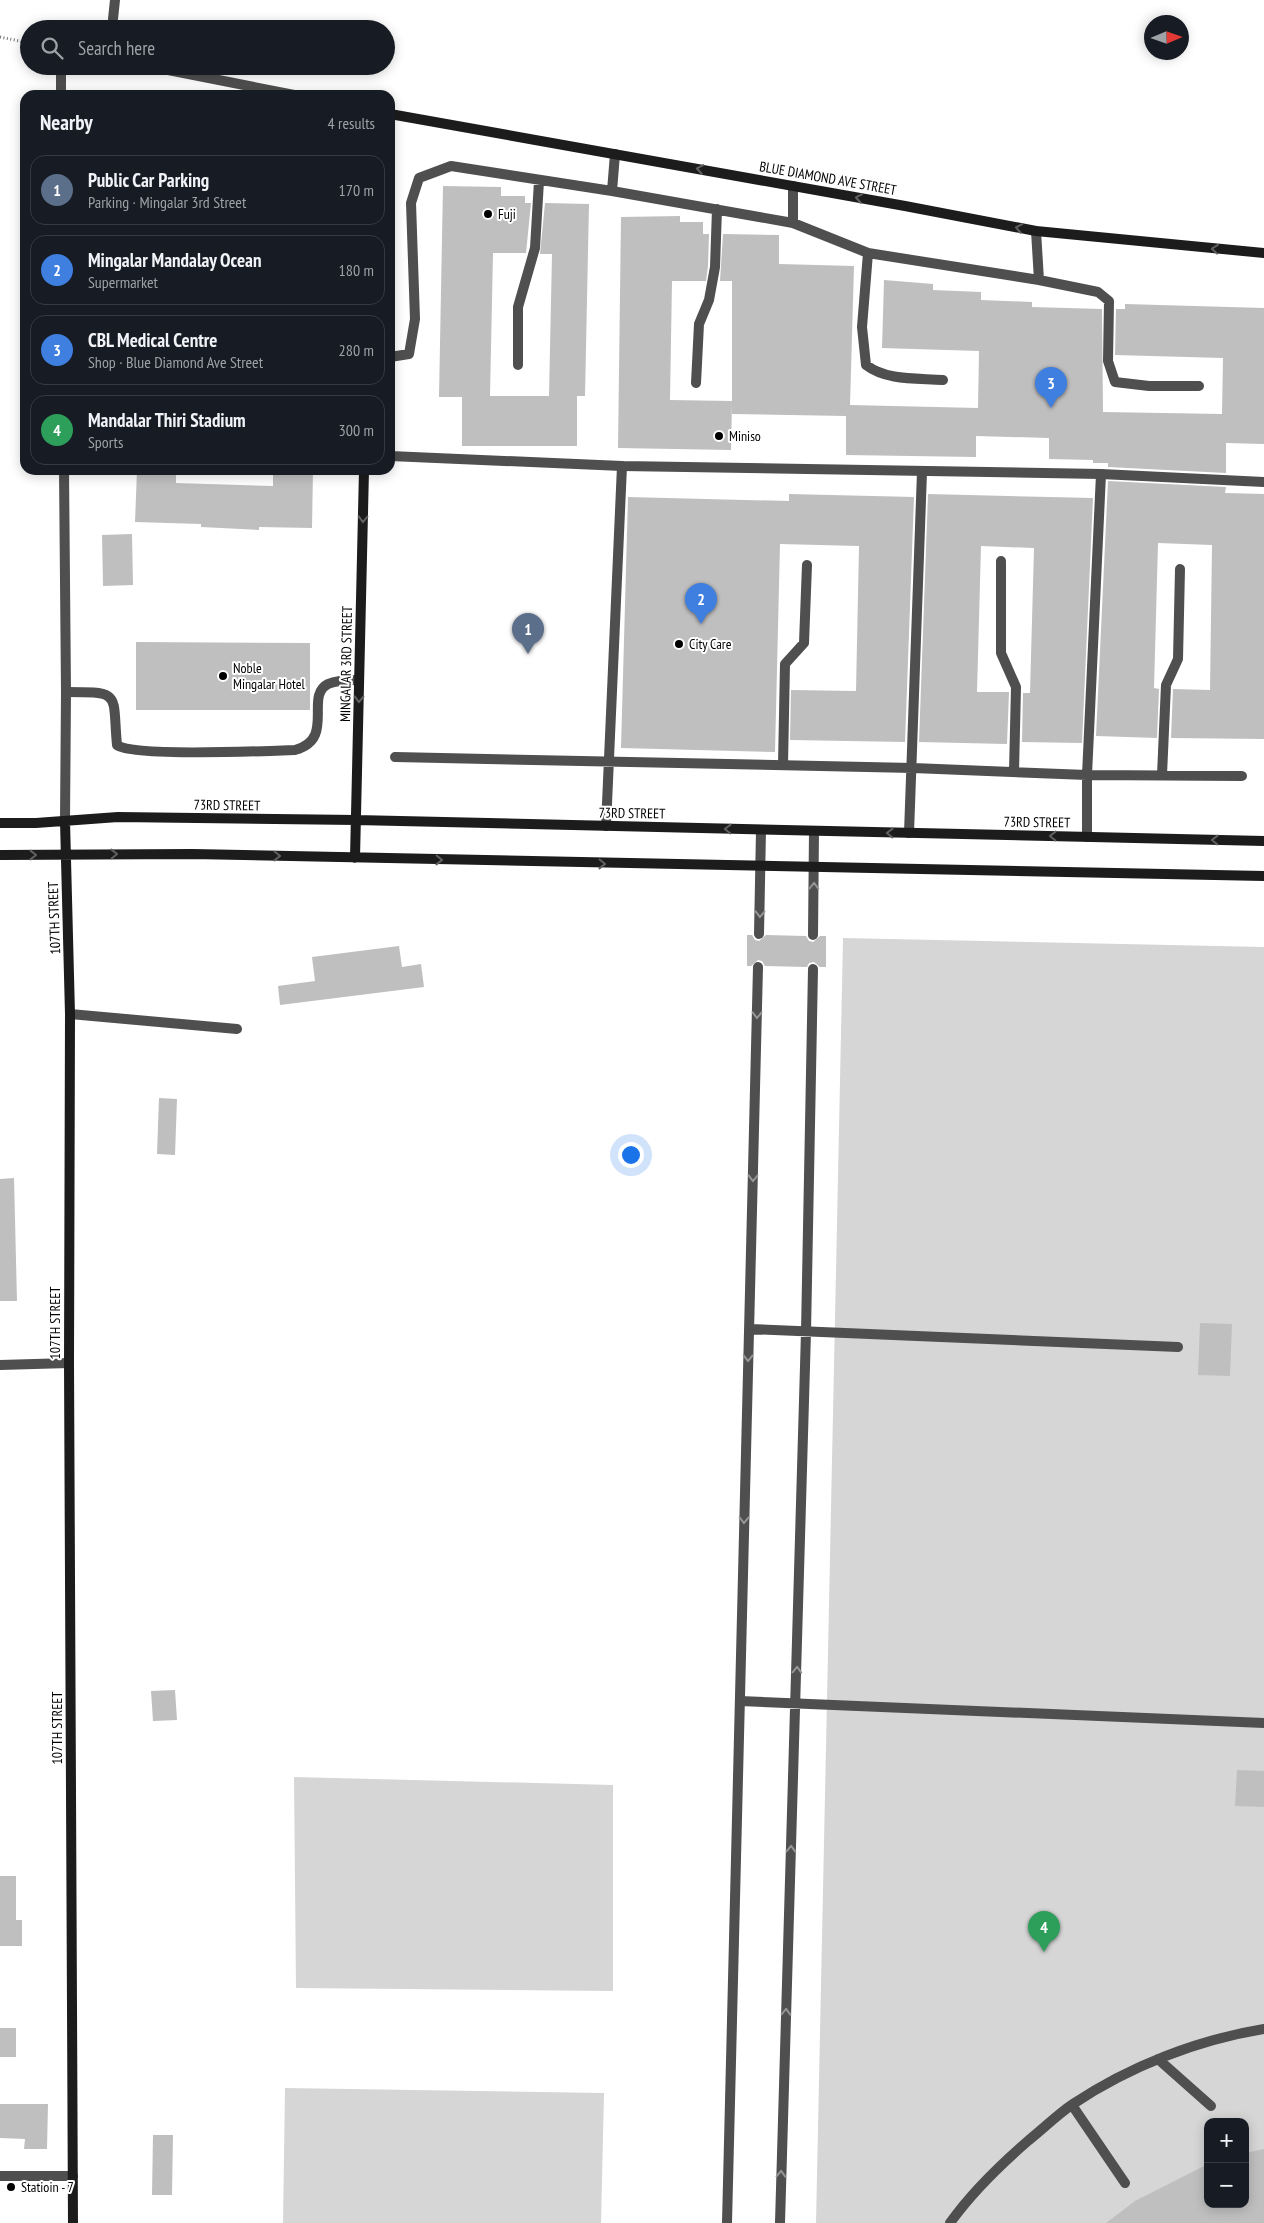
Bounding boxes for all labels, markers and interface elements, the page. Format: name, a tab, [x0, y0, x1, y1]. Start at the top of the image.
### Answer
north arrow	[1144, 15, 1189, 60]
search box	[20, 20, 395, 75]
icon: search	[38, 34, 66, 62]
text: Search here	[78, 36, 155, 60]
text: Nearby	[40, 109, 93, 136]
text: 4 results	[328, 113, 375, 133]
street label: BLUE DIAMOND AVE STREET	[758, 157, 899, 199]
one-way arrow	[695, 165, 704, 175]
text: Public Car Parking	[88, 168, 209, 192]
text: 1	[53, 180, 61, 200]
text: 170 m	[339, 180, 374, 200]
text: Parking · Mingalar 3rd Street	[88, 192, 246, 212]
one-way arrow	[855, 193, 864, 203]
place label: Fuji	[498, 205, 516, 223]
marker: Fuji	[482, 208, 494, 220]
one-way arrow	[1015, 223, 1024, 234]
one-way arrow	[1211, 243, 1219, 254]
text: Mingalar Mandalay Ocean	[88, 248, 262, 272]
text: 2	[53, 260, 61, 280]
text: 180 m	[339, 260, 374, 280]
text: Supermarket	[88, 272, 158, 292]
text: CBL Medical Centre	[88, 328, 217, 352]
text: 3	[53, 340, 61, 360]
text: 280 m	[339, 340, 374, 360]
text: Shop · Blue Diamond Ave Street	[88, 352, 263, 372]
pin: 3	[1035, 367, 1067, 408]
text: Mandalar Thiri Stadium	[88, 408, 246, 432]
text: 4	[53, 420, 61, 440]
text: 300 m	[339, 420, 374, 440]
place label: Miniso	[729, 427, 761, 445]
marker: Miniso	[713, 430, 725, 442]
text: Sports	[88, 432, 123, 452]
one-way arrow	[357, 515, 368, 523]
pin: 2	[685, 583, 717, 624]
street label: MINGALAR 3RD STREET	[336, 605, 356, 722]
pin: 1	[512, 613, 544, 654]
place label: City Care	[689, 635, 732, 653]
marker: City Care	[673, 638, 685, 650]
place label: Noble Mingalar Hotel	[233, 659, 305, 693]
marker: Noble Mingalar Hotel	[217, 670, 229, 682]
one-way arrow	[353, 695, 364, 703]
street label: 73RD STREET	[193, 795, 261, 815]
street label: 73RD STREET	[598, 803, 666, 823]
street label: 73RD STREET	[1003, 812, 1071, 832]
one-way arrow	[724, 824, 732, 834]
one-way arrow	[886, 827, 894, 838]
one-way arrow	[1049, 831, 1056, 841]
one-way arrow	[1211, 835, 1219, 845]
one-way arrow	[111, 849, 119, 859]
one-way arrow	[30, 850, 37, 860]
one-way arrow	[274, 851, 281, 861]
one-way arrow	[436, 855, 444, 865]
one-way arrow	[598, 858, 606, 869]
street label: 107TH STREET	[44, 881, 64, 955]
one-way arrow	[809, 882, 819, 890]
one-way arrow	[754, 910, 765, 918]
one-way arrow	[752, 1012, 762, 1020]
your location	[618, 1142, 644, 1168]
one-way arrow	[748, 1174, 758, 1182]
street label: 107TH STREET	[46, 1286, 64, 1359]
one-way arrow	[743, 1354, 753, 1362]
one-way arrow	[739, 1516, 750, 1524]
one-way arrow	[791, 1665, 802, 1673]
street label: 107TH STREET	[48, 1691, 66, 1764]
one-way arrow	[786, 1845, 796, 1853]
pin: 4	[1028, 1911, 1060, 1952]
one-way arrow	[781, 2008, 791, 2016]
map controls	[1204, 2118, 1249, 2208]
button: +	[1204, 2118, 1249, 2163]
button: −	[1204, 2163, 1249, 2208]
one-way arrow	[776, 2170, 786, 2178]
place label: Statioin - 7	[21, 2178, 74, 2196]
marker: Statioin - 7	[5, 2181, 17, 2193]

